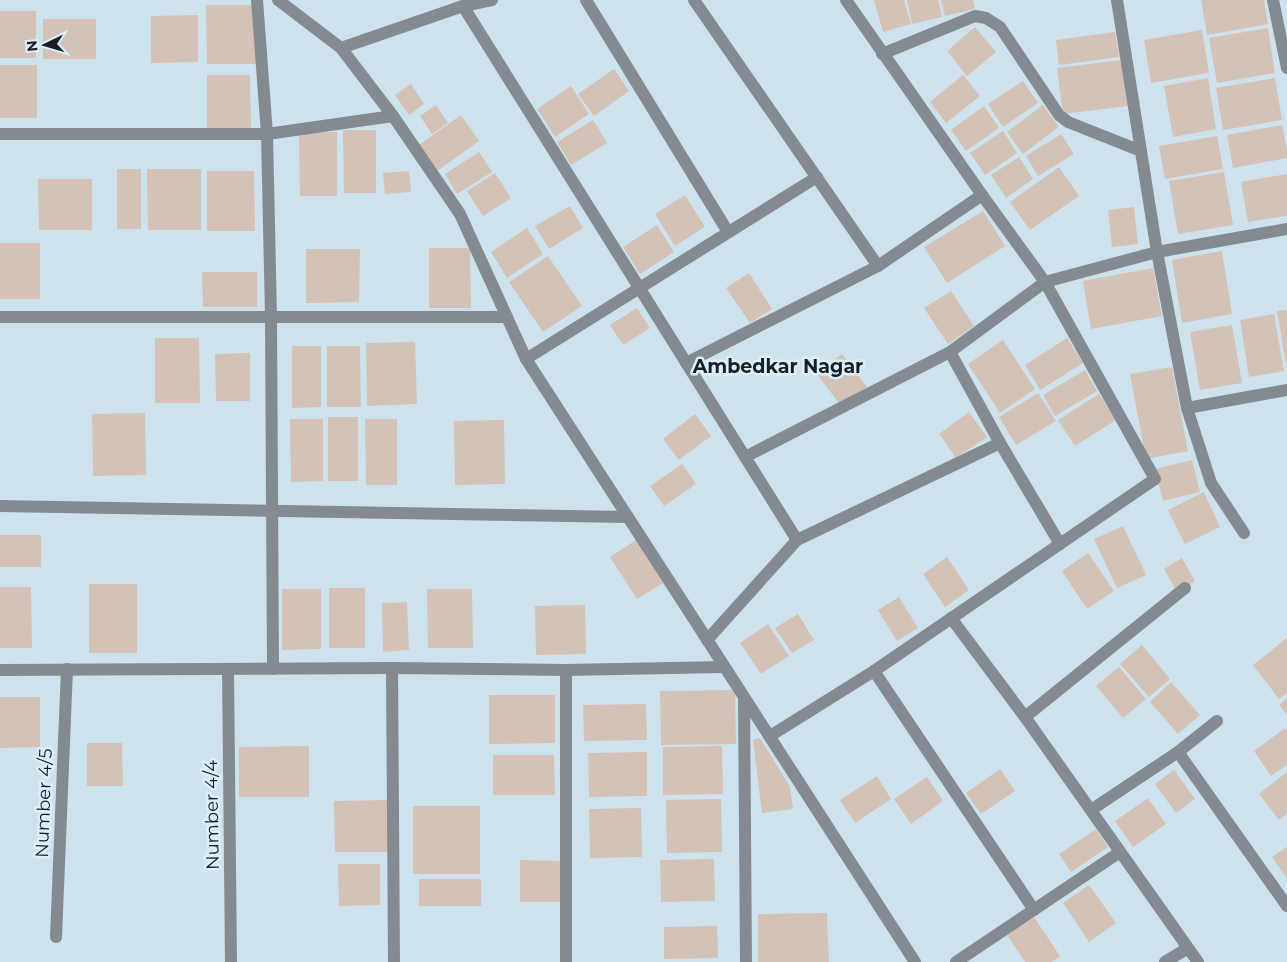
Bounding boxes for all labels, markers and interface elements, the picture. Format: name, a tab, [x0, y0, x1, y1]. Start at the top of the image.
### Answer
north arrow	[20, 20, 70, 70]
text: N	[23, 40, 42, 53]
district label: Ambedkar Nagar	[692, 355, 863, 378]
street label: Number 4/5	[31, 748, 57, 858]
street label: Number 4/4	[200, 760, 224, 870]

